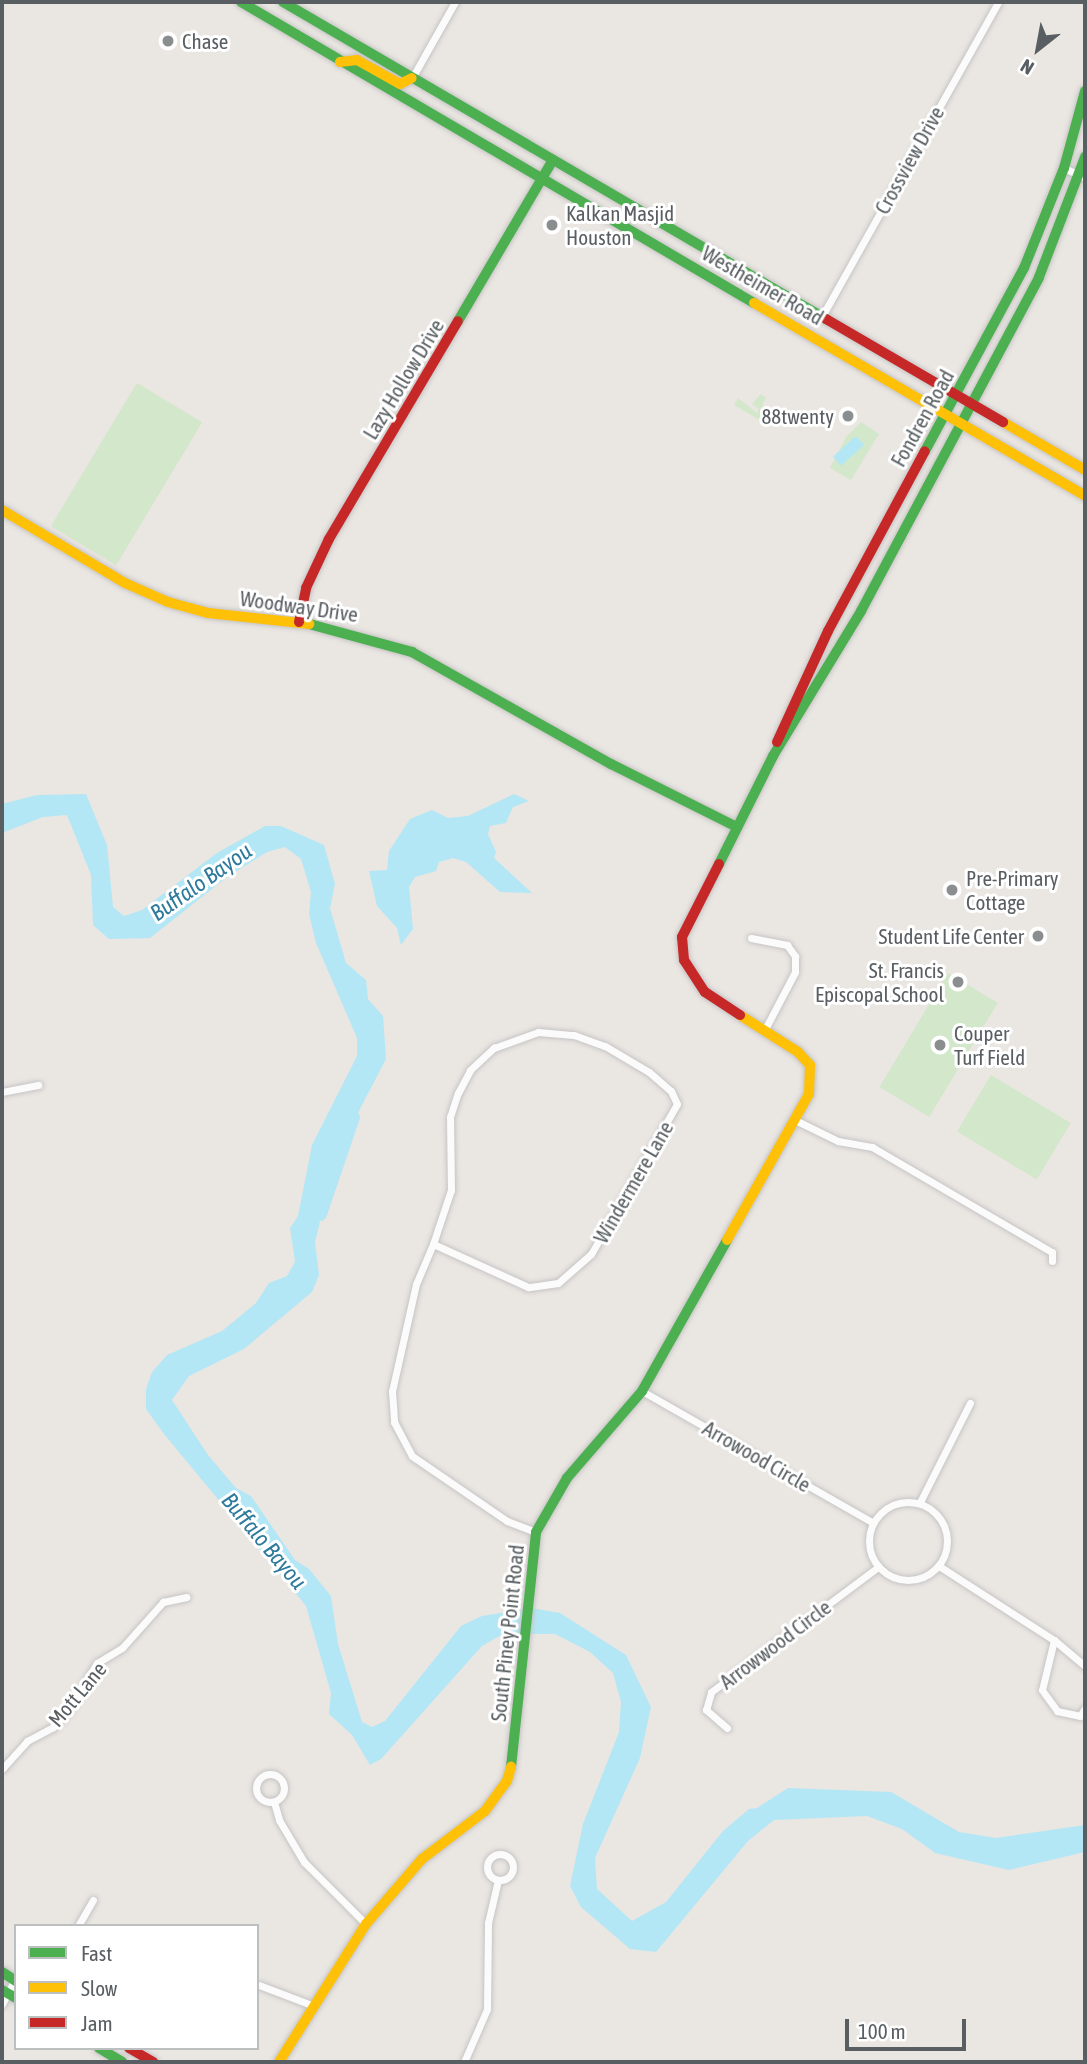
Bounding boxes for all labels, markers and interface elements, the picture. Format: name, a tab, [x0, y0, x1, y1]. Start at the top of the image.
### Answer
north arrow	[1003, 14, 1073, 84]
place label: Chase	[182, 28, 228, 54]
marker: Chase	[160, 33, 176, 49]
text: N	[1017, 55, 1038, 79]
street label: Crossview Drive	[869, 102, 949, 218]
place label: Kalkan Masjid Houston	[566, 200, 674, 250]
marker: Kalkan Masjid Houston	[544, 217, 560, 233]
street label: Westheimer Road	[698, 240, 828, 330]
street label: Lazy Hollow Drive	[357, 314, 449, 444]
street label: Fondren Road	[885, 365, 959, 471]
place label: 88twenty	[761, 403, 834, 429]
marker: 88twenty	[840, 408, 856, 424]
street label: Woodway Drive	[238, 585, 360, 627]
water label: Buffalo Bayou	[145, 837, 257, 927]
place label: Pre-Primary Cottage	[966, 865, 1058, 915]
marker: Pre-Primary Cottage	[944, 882, 960, 898]
place label: Student Life Center	[878, 923, 1024, 949]
marker: Student Life Center	[1030, 928, 1046, 944]
place label: St. Francis Episcopal School	[815, 957, 944, 1007]
marker: St. Francis Episcopal School	[950, 974, 966, 990]
place label: Couper Turf Field	[954, 1020, 1025, 1070]
marker: Couper Turf Field	[932, 1037, 948, 1053]
street label: Windermere Lane	[588, 1116, 678, 1248]
street label: Arrowood Circle	[699, 1415, 815, 1497]
water label: Buffalo Bayou	[216, 1487, 312, 1595]
street label: South Piney Point Road	[485, 1543, 529, 1723]
street label: Arrowwood Circle	[714, 1594, 836, 1694]
street label: Mott Lane	[43, 1657, 111, 1731]
legend	[14, 1924, 259, 2050]
text: Fast	[81, 1941, 112, 1965]
text: Slow	[81, 1976, 117, 2000]
scale bar	[849, 2004, 970, 2048]
text: Jam	[81, 2011, 113, 2035]
text: 100 m	[858, 2019, 906, 2043]

